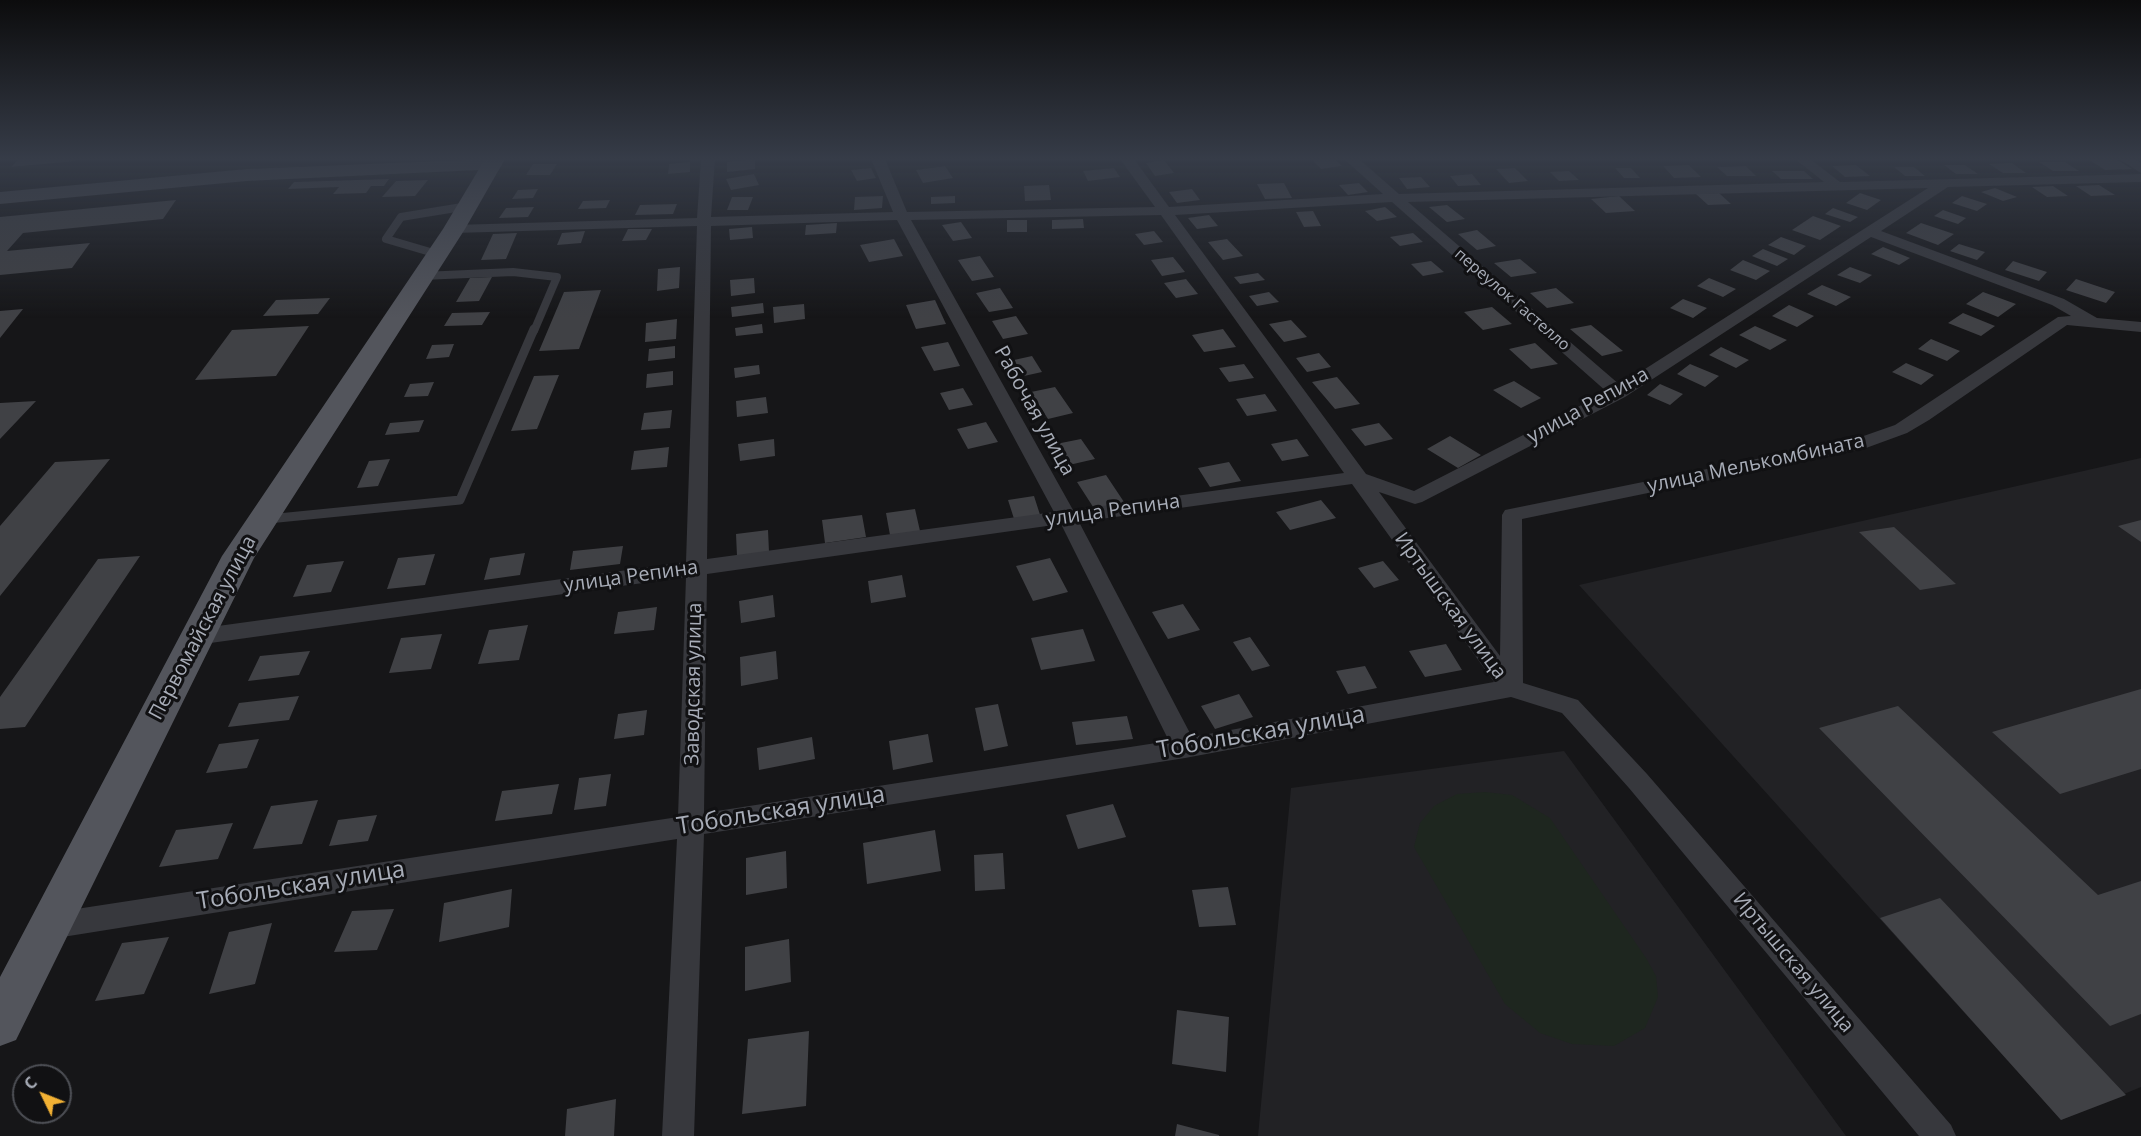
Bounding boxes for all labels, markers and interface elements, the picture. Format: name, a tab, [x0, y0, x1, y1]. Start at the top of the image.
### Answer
street label: переулок Гастелло	[1451, 245, 1573, 355]
street label: Рабочая улица	[989, 342, 1079, 480]
street label: улица Репина	[1523, 363, 1653, 449]
street label: улица Мелькомбината	[1645, 429, 1867, 499]
street label: улица Репина	[1044, 490, 1182, 532]
street label: Иртышская улица	[1389, 528, 1511, 684]
street label: Первомайская улица	[144, 532, 262, 724]
street label: улица Репина	[562, 556, 700, 598]
street label: Заводская улица	[681, 602, 707, 766]
street label: Тобольская улица	[1155, 701, 1367, 765]
street label: Тобольская улица	[675, 780, 887, 842]
street label: Тобольская улица	[195, 855, 407, 917]
street label: Иртышская улица	[1728, 888, 1858, 1038]
north arrow	[12, 1064, 72, 1124]
text: С	[19, 1072, 42, 1094]

